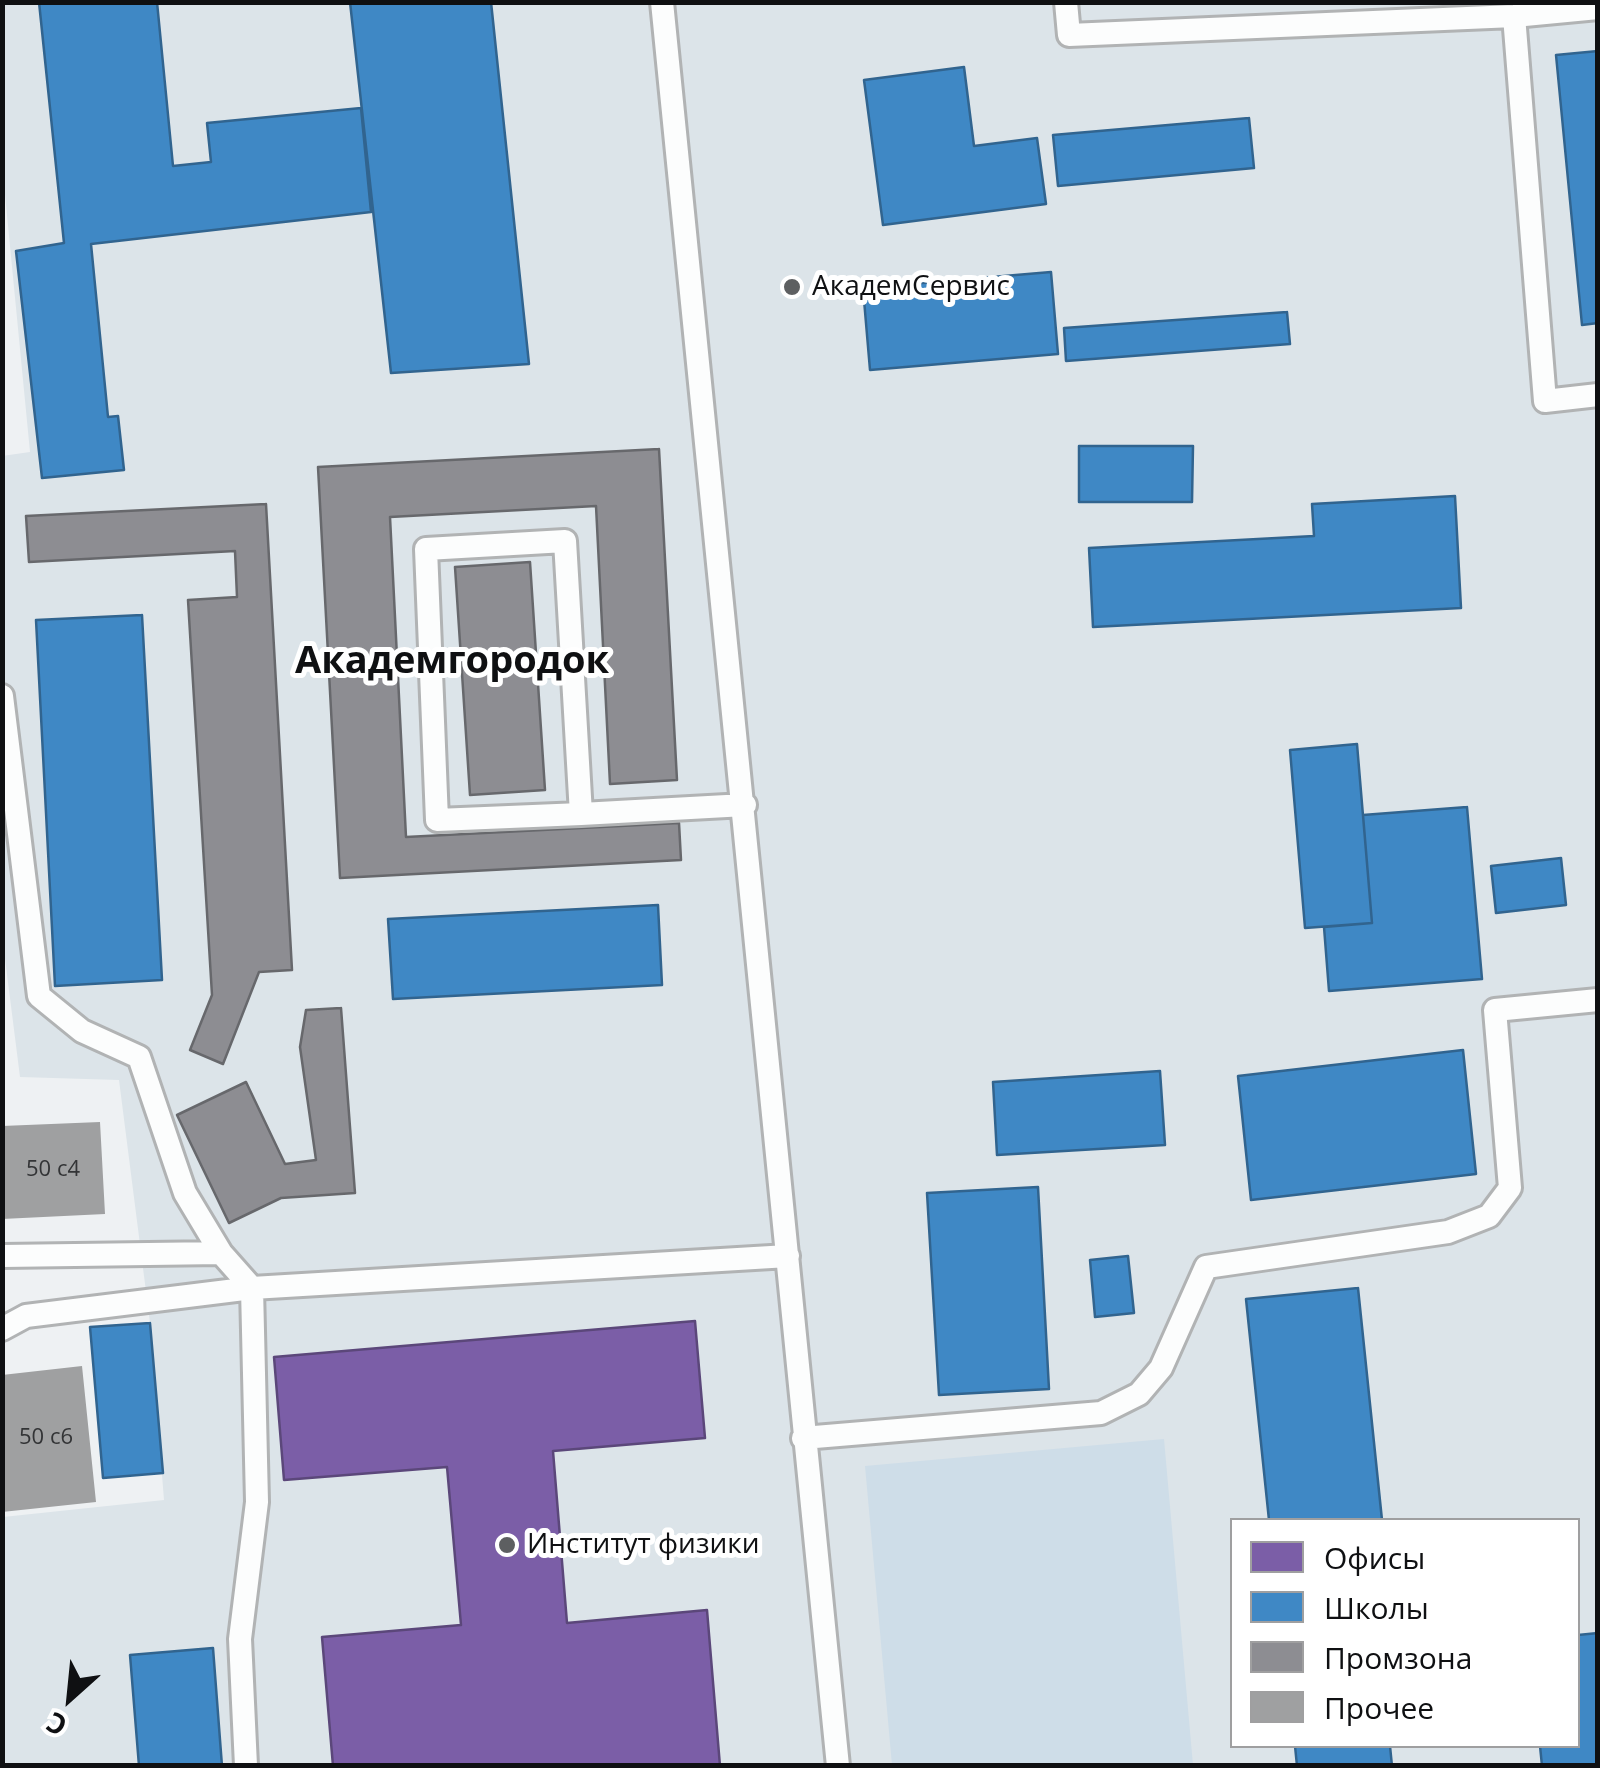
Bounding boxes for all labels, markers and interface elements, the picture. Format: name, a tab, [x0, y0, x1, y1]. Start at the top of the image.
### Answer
place label: АкадемСервис	[812, 270, 1010, 304]
marker: АкадемСервис	[781, 276, 803, 298]
district label: Академгородок	[295, 639, 609, 685]
house number: 50 с4	[26, 1157, 80, 1183]
house number: 50 с6	[19, 1425, 73, 1451]
legend	[1230, 1518, 1580, 1748]
place label: Институт физики	[527, 1528, 759, 1562]
marker: Институт физики	[496, 1534, 518, 1556]
text: Офисы	[1324, 1537, 1425, 1578]
text: Школы	[1324, 1587, 1429, 1628]
text: Промзона	[1324, 1637, 1472, 1678]
north arrow	[20, 1648, 120, 1748]
text: Прочее	[1324, 1687, 1434, 1728]
text: С	[40, 1704, 73, 1746]

